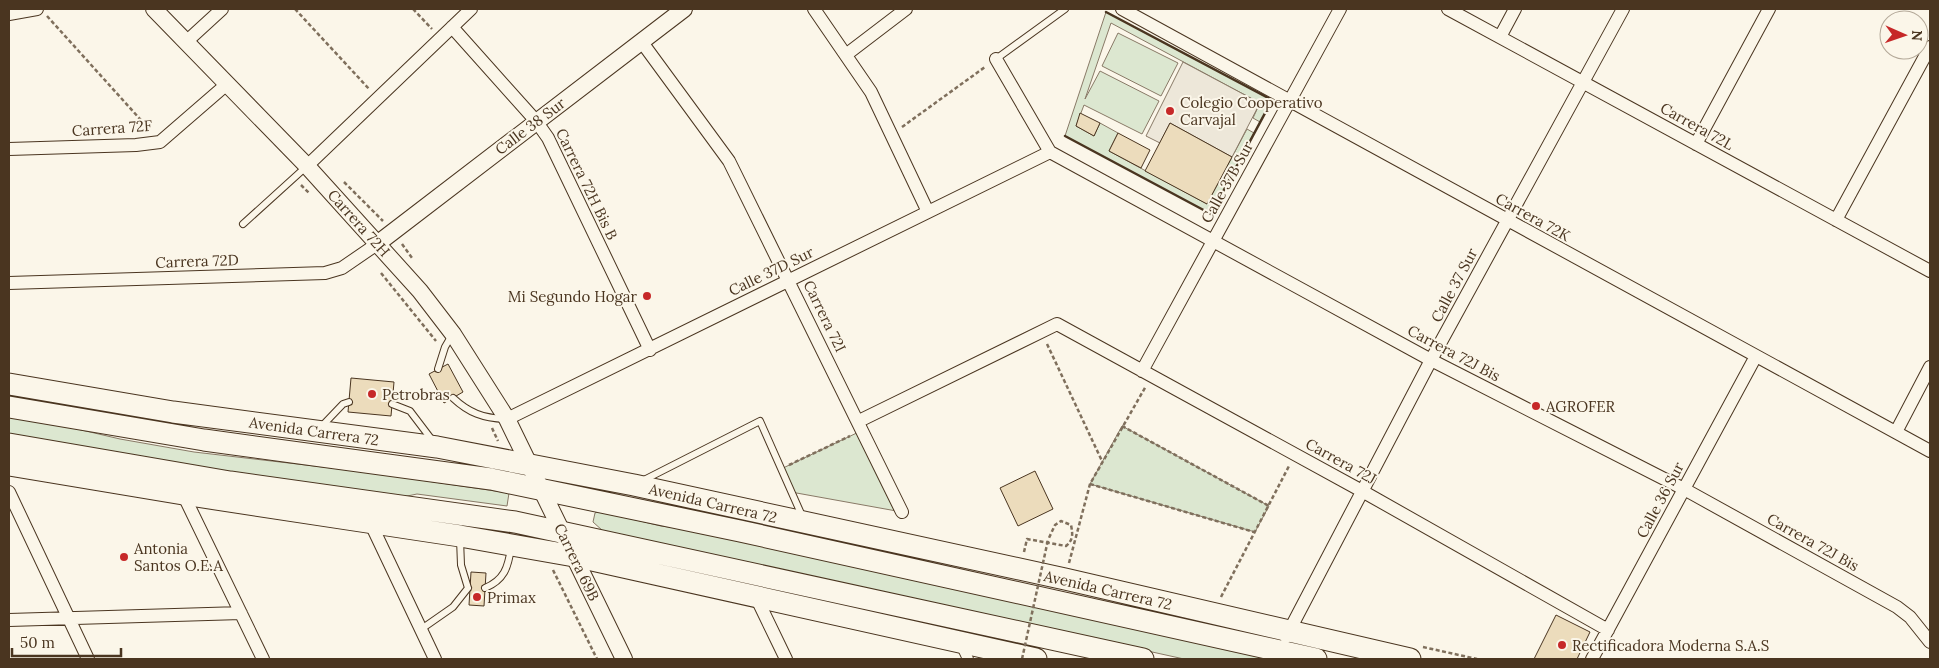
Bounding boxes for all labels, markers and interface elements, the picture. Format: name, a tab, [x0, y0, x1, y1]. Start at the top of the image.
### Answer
north arrow	[1879, 10, 1929, 60]
text: N	[1908, 30, 1926, 41]
street label: Calle 38 Sur	[491, 93, 569, 159]
place label: Colegio Cooperativo Carvajal	[1180, 93, 1323, 129]
street label: Carrera 72L	[1657, 98, 1737, 154]
marker: Colegio Cooperativo Carvajal	[1164, 105, 1176, 117]
street label: Carrera 72F	[71, 116, 153, 140]
street label: Carrera 72H Bis B	[552, 125, 622, 243]
street label: Calle 37B Sur	[1197, 137, 1257, 226]
street label: Carrera 72H	[324, 185, 394, 261]
street label: Carrera 72K	[1492, 189, 1574, 246]
street label: Calle 37D Sur	[725, 242, 817, 300]
street label: Calle 37 Sur	[1427, 244, 1482, 325]
street label: Carrera 72D	[155, 250, 239, 272]
street label: Carrera 72I	[800, 277, 850, 355]
place label: Mi Segundo Hogar	[508, 287, 637, 306]
marker: Mi Segundo Hogar	[641, 290, 653, 302]
street label: Carrera 72J Bis	[1404, 321, 1504, 385]
place label: Petrobras	[382, 385, 450, 404]
marker: Petrobras	[366, 388, 378, 400]
place label: AGROFER	[1545, 397, 1615, 416]
marker: AGROFER	[1530, 400, 1542, 412]
street label: Avenida Carrera 72	[247, 412, 380, 450]
street label: Carrera 72J	[1302, 434, 1380, 488]
street label: Calle 36 Sur	[1632, 458, 1688, 541]
street label: Avenida Carrera 72	[646, 479, 779, 527]
street label: Carrera 72J Bis	[1764, 509, 1862, 575]
street label: Carrera 69B	[550, 520, 604, 604]
place label: Antonia Santos O.E.A	[133, 539, 223, 575]
marker: Antonia Santos O.E.A	[118, 551, 130, 563]
street label: Avenida Carrera 72	[1041, 566, 1174, 614]
place label: Primax	[487, 588, 536, 607]
marker: Primax	[471, 591, 483, 603]
scale bar	[12, 626, 121, 658]
text: 50 m	[20, 633, 55, 652]
place label: Rectificadora Moderna S.A.S	[1572, 636, 1769, 655]
marker: Rectificadora Moderna S.A.S	[1556, 639, 1568, 651]

